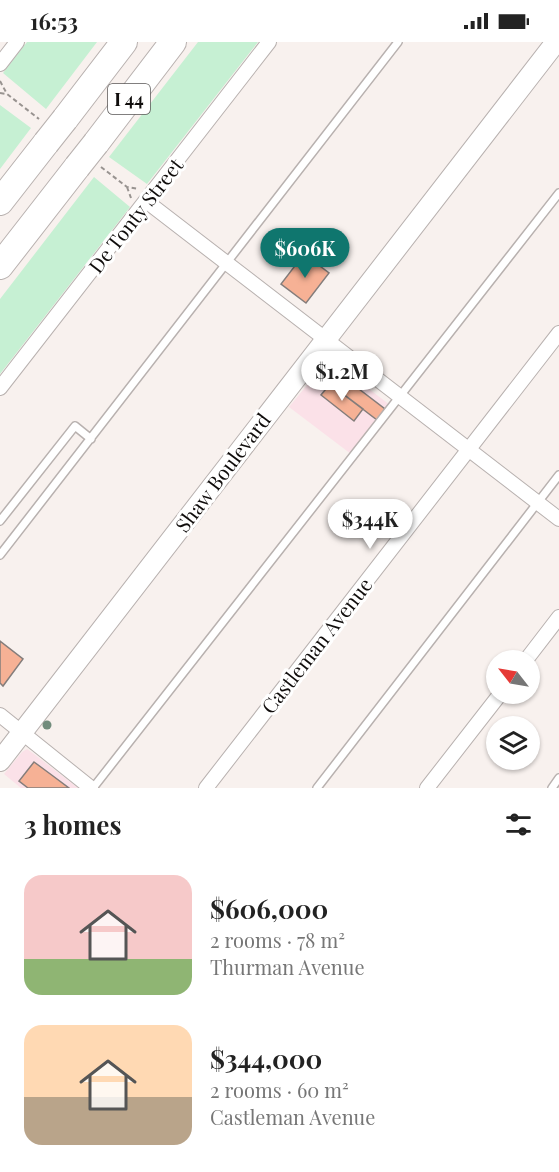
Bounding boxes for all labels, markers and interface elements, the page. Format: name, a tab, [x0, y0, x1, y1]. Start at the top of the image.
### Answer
text: 16:53	[30, 6, 78, 36]
road number: I 44	[108, 84, 150, 114]
street label: De Tonty Street	[82, 151, 189, 278]
pin: $606K	[263, 228, 347, 279]
text: $606K	[274, 234, 336, 261]
pin: $1.2M	[300, 351, 384, 402]
text: $1.2M	[315, 357, 369, 384]
street label: Shaw Boulevard	[168, 407, 276, 537]
pin: $344K	[328, 499, 412, 550]
text: $344K	[342, 505, 398, 532]
street label: Castleman Avenue	[254, 572, 378, 718]
north arrow	[486, 650, 540, 704]
map controls	[486, 650, 540, 770]
button: layers	[486, 716, 540, 770]
text: 3 homes	[24, 807, 121, 842]
icon: filters	[502, 808, 535, 841]
text: $606,000	[210, 891, 328, 926]
icon: home	[72, 899, 144, 971]
text: 2 rooms · 78 m²	[210, 926, 345, 953]
text: Thurman Avenue	[210, 953, 365, 980]
text: $344,000	[210, 1041, 322, 1076]
icon: home	[72, 1049, 144, 1121]
text: 2 rooms · 60 m²	[210, 1076, 349, 1103]
text: Castleman Avenue	[210, 1103, 375, 1130]

